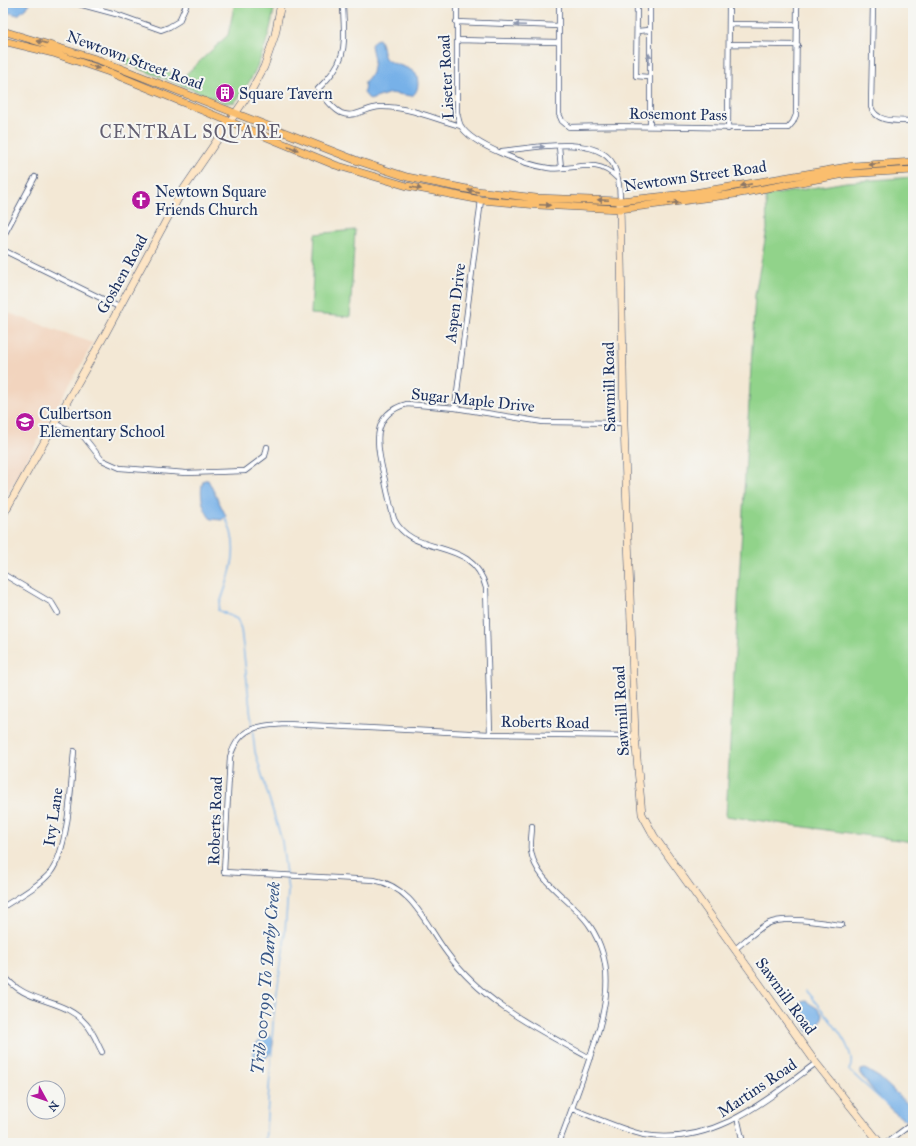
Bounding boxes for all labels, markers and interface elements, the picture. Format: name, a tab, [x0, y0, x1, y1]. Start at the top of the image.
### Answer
one-way arrow	[514, 21, 526, 28]
street label: Newtown Street Road	[64, 26, 206, 94]
street label: Liseter Road	[434, 34, 458, 120]
one-way arrow	[36, 39, 48, 45]
one-way arrow	[646, 52, 652, 65]
one-way arrow	[89, 65, 101, 71]
building icon: Square Tavern	[214, 82, 236, 104]
place label: Square Tavern	[239, 84, 333, 104]
street label: Rosemont Pass	[629, 104, 728, 124]
district label: CENTRAL SQUARE	[100, 121, 282, 143]
one-way arrow	[533, 144, 545, 151]
one-way arrow	[287, 145, 298, 151]
street label: Newtown Street Road	[622, 157, 768, 195]
one-way arrow	[868, 161, 880, 167]
place label: Newtown Square Friends Church	[155, 182, 267, 219]
one-way arrow	[740, 182, 752, 188]
one-way arrow	[410, 185, 422, 191]
one-way arrow	[467, 187, 479, 193]
church icon: Newtown Square Friends Church	[130, 189, 152, 211]
one-way arrow	[596, 197, 609, 203]
one-way arrow	[668, 199, 680, 206]
one-way arrow	[539, 202, 551, 209]
street label: Goshen Road	[92, 231, 152, 317]
street label: Aspen Drive	[441, 262, 469, 345]
street label: Sawmill Road	[599, 342, 619, 432]
street label: Sugar Maple Drive	[410, 384, 536, 417]
place label: Culbertson Elementary School	[39, 404, 165, 441]
school or university icon: Culbertson Elementary School	[14, 411, 36, 433]
street label: Sawmill Road	[609, 665, 633, 757]
street label: Roberts Road	[500, 712, 590, 732]
street label: Roberts Road	[204, 776, 226, 866]
street label: Ivy Lane	[39, 786, 67, 848]
water label: Trib 00799 To Darby Creek	[247, 880, 285, 1075]
street label: Sawmill Road	[752, 954, 820, 1038]
street label: Martins Road	[714, 1055, 800, 1121]
north arrow	[26, 1080, 66, 1120]
text: N	[45, 1098, 61, 1114]

